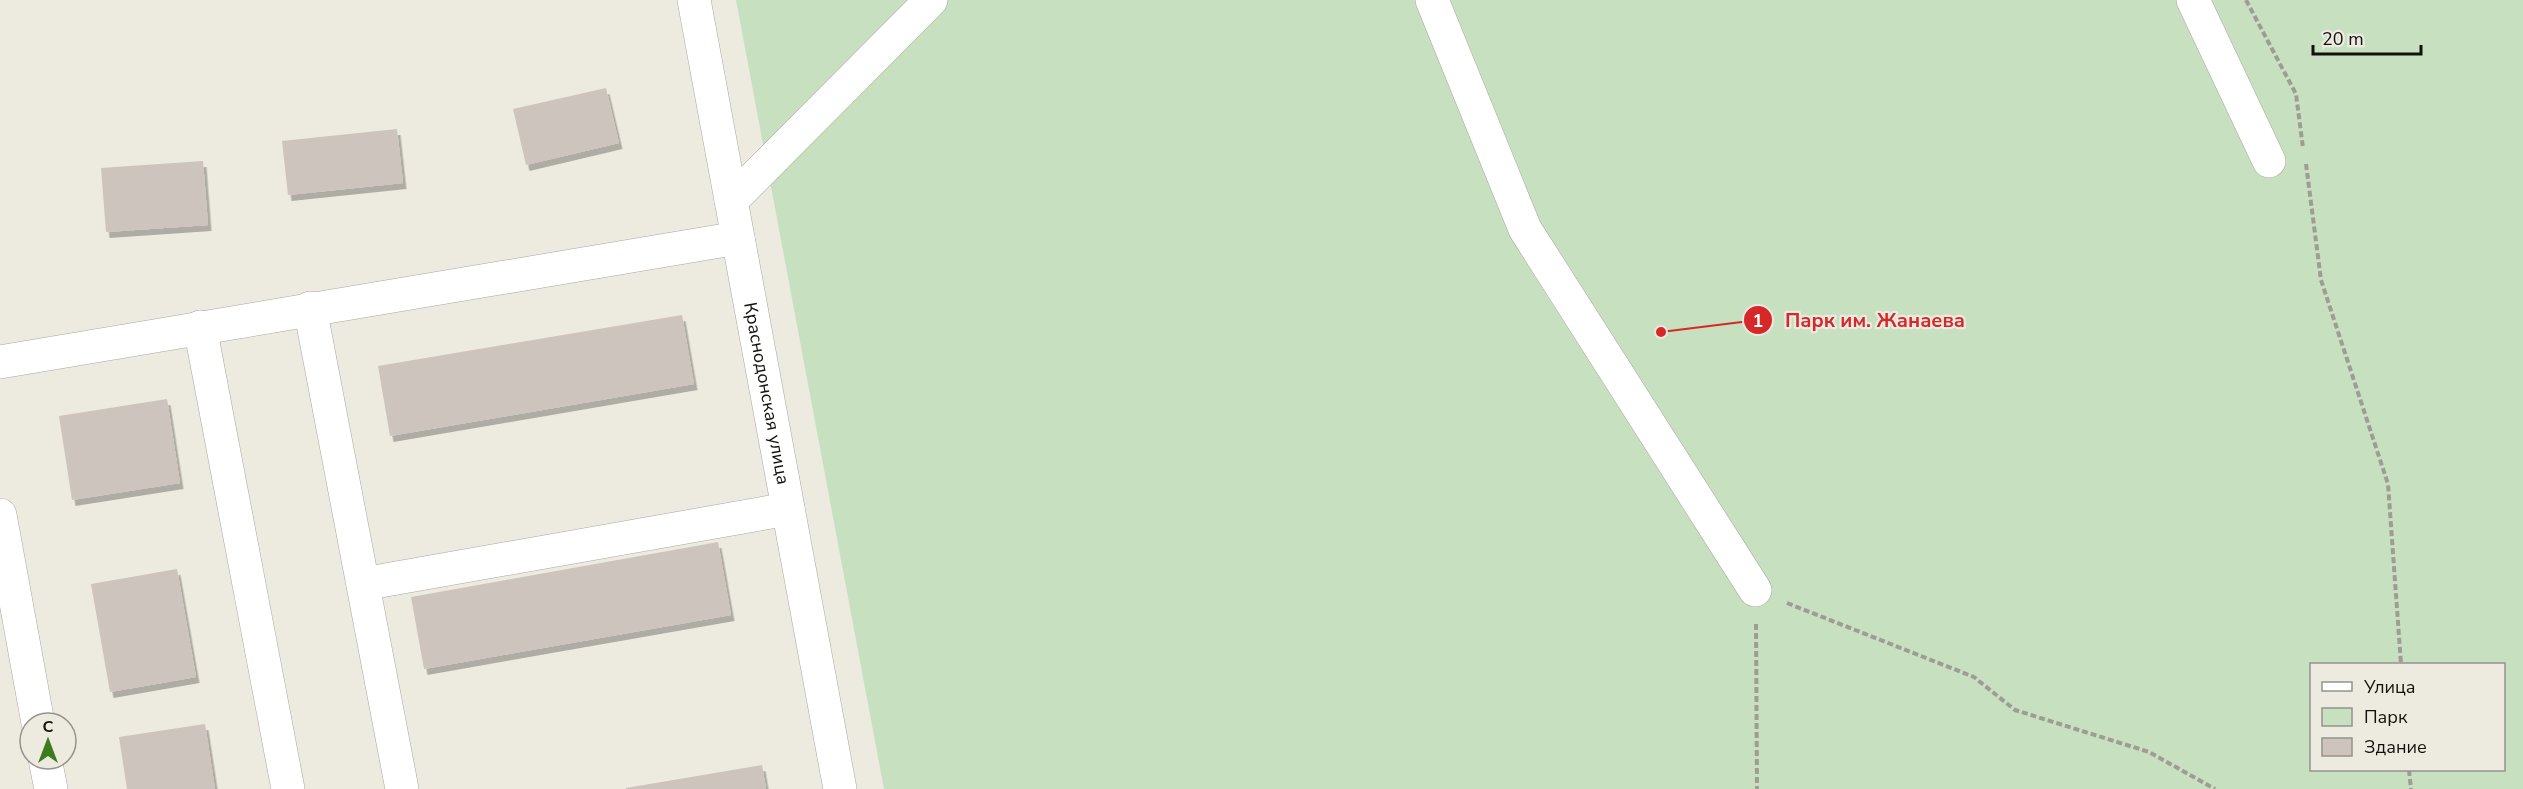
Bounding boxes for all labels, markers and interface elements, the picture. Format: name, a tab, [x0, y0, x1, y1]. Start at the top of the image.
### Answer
scale bar	[2313, 18, 2421, 56]
text: 20 m	[2322, 27, 2364, 51]
street label: Краснодонская улица	[738, 300, 795, 486]
callout: Парк им. Жанаева	[1743, 301, 1977, 339]
text: Парк им. Жанаева	[1785, 307, 1965, 334]
text: 1	[1753, 309, 1763, 333]
legend	[2310, 663, 2505, 771]
text: Улица	[2363, 675, 2415, 699]
text: Парк	[2364, 705, 2408, 729]
north arrow	[18, 711, 78, 771]
text: С	[43, 716, 54, 738]
text: Здание	[2364, 735, 2427, 759]

